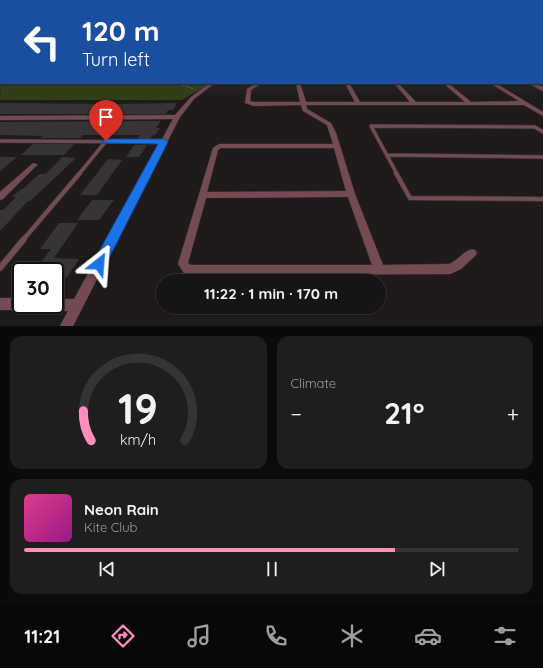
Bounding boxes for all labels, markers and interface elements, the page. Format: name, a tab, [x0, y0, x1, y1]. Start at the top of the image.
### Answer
text: 120 m	[82, 13, 160, 48]
icon: left	[16, 16, 68, 68]
text: Turn left	[82, 48, 150, 71]
pin	[89, 100, 123, 141]
icon: arrive	[95, 106, 117, 128]
position arrow	[78, 243, 120, 285]
speed limit sign: 30	[12, 262, 64, 314]
text: 11:22 · 1 min · 170 m	[204, 284, 338, 303]
text: Climate	[291, 375, 336, 391]
text: 19	[118, 381, 158, 433]
text: 21°	[384, 394, 425, 432]
text: −	[291, 400, 302, 428]
text: +	[507, 400, 519, 428]
text: km/h	[120, 430, 156, 448]
text: Neon Rain	[84, 500, 159, 519]
text: Kite Club	[84, 519, 137, 535]
icon: previous	[96, 558, 118, 580]
icon: pause	[261, 558, 283, 580]
icon: next	[426, 558, 448, 580]
icon: directions	[109, 622, 137, 650]
icon: music	[185, 622, 213, 650]
icon: phone	[262, 622, 290, 650]
icon: climate	[338, 622, 366, 650]
icon: car	[414, 622, 442, 650]
icon: filters	[491, 622, 519, 650]
text: 11:21	[24, 625, 60, 648]

